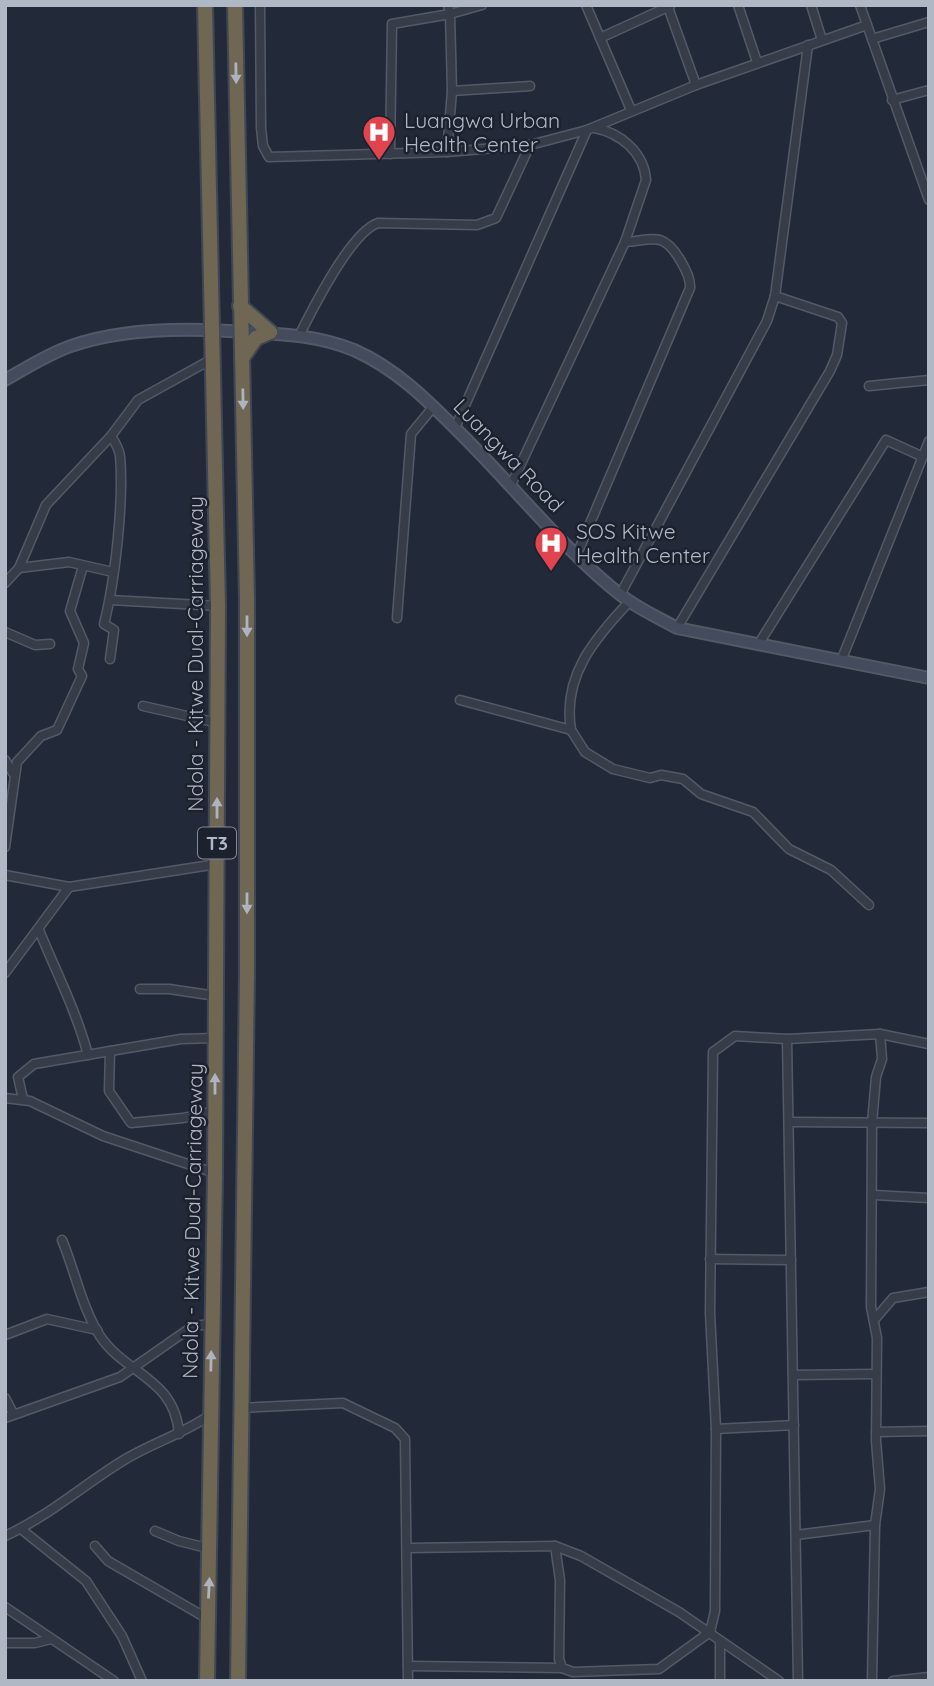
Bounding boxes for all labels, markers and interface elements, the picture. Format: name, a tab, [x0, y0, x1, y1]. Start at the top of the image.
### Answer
one-way arrow	[230, 63, 242, 85]
place label: Luangwa Urban Health Center	[404, 107, 560, 157]
hospital icon: Luangwa Urban Health Center	[360, 113, 398, 162]
one-way arrow	[237, 388, 249, 410]
street label: Luangwa Road	[448, 393, 570, 517]
street label: Ndola - Kitwe Dual-Carriageway	[182, 496, 208, 812]
place label: SOS Kitwe Health Center	[576, 518, 710, 568]
hospital icon: SOS Kitwe Health Center	[532, 524, 570, 573]
one-way arrow	[241, 616, 253, 638]
one-way arrow	[211, 796, 223, 818]
road number: T3	[198, 828, 236, 858]
one-way arrow	[241, 892, 253, 914]
street label: Ndola - Kitwe Dual-Carriageway	[176, 1063, 208, 1379]
one-way arrow	[209, 1073, 221, 1095]
one-way arrow	[206, 1349, 217, 1371]
one-way arrow	[204, 1577, 215, 1599]

